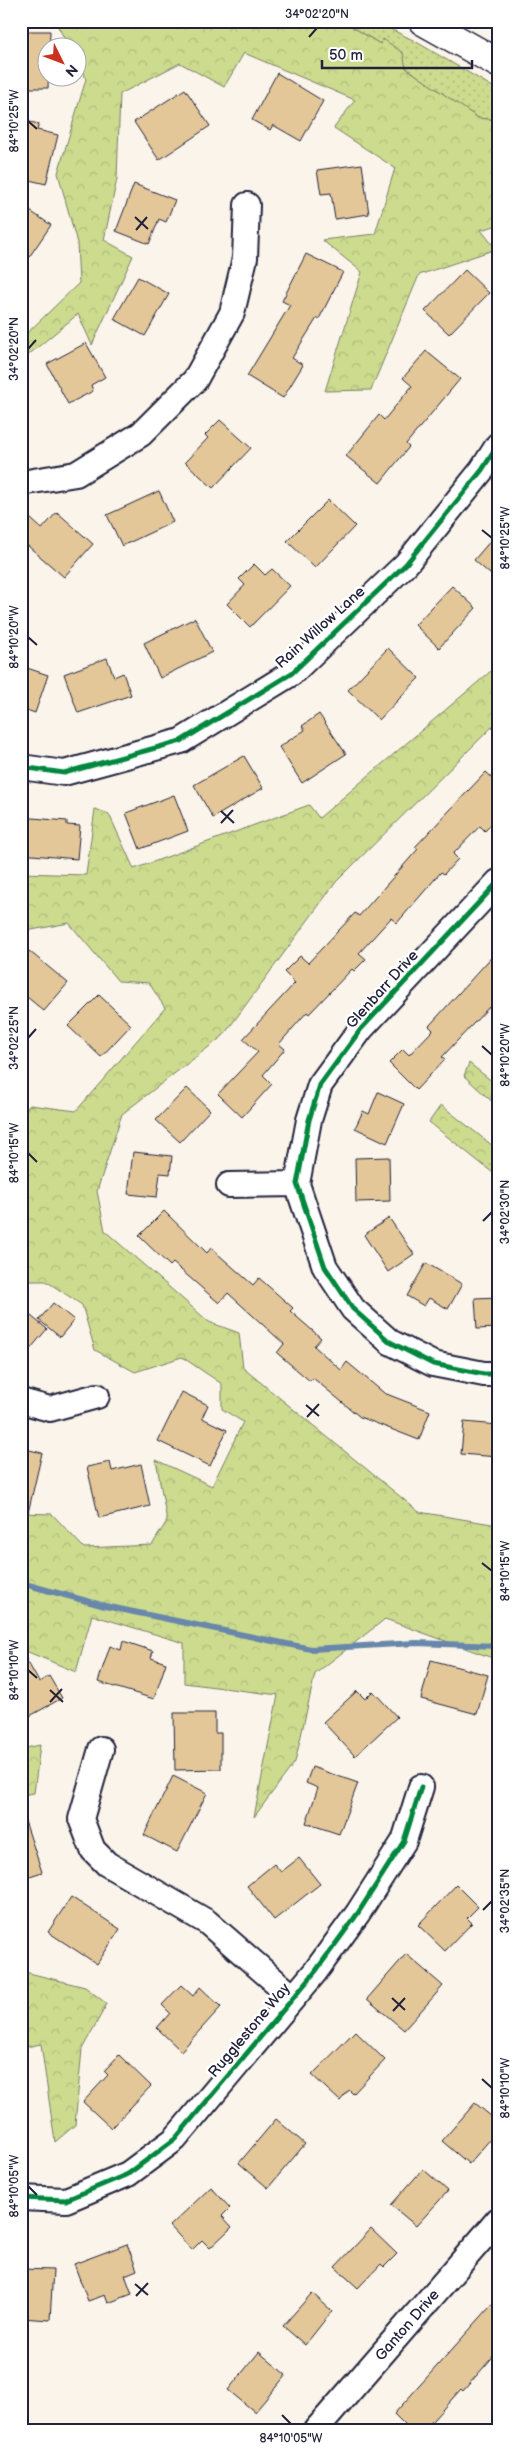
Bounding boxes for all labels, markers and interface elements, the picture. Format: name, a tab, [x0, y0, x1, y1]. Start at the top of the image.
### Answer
text: 34°02'20"N	[285, 7, 349, 22]
north arrow	[38, 38, 88, 88]
scale bar	[322, 38, 472, 70]
text: 50 m	[329, 46, 363, 65]
text: N	[61, 61, 81, 80]
text: 84°10'25"W	[7, 89, 22, 153]
text: 34°02'20"N	[7, 317, 22, 381]
text: 84°10'25"W	[498, 506, 513, 570]
street label: Rain Willow Lane	[272, 582, 369, 673]
text: 84°10'20"W	[7, 605, 22, 669]
street label: Glenbarr Drive	[342, 946, 423, 1033]
text: 34°02'25"N	[7, 1006, 22, 1070]
text: 84°10'20"W	[498, 1023, 513, 1087]
text: 84°10'15"W	[7, 1123, 22, 1183]
text: 34°02'30"N	[498, 1180, 513, 1244]
text: 84°10'15"W	[498, 1541, 513, 1601]
text: 84°10'10"W	[7, 1640, 22, 1700]
text: 34°02'35"N	[498, 1869, 513, 1933]
street label: Rugglestone Way	[204, 1979, 295, 2081]
text: 84°10'10"W	[498, 2058, 513, 2118]
text: 84°10'05"W	[7, 2154, 22, 2218]
street label: Ganton Drive	[371, 2286, 444, 2365]
text: 84°10'05"W	[259, 2431, 323, 2446]

